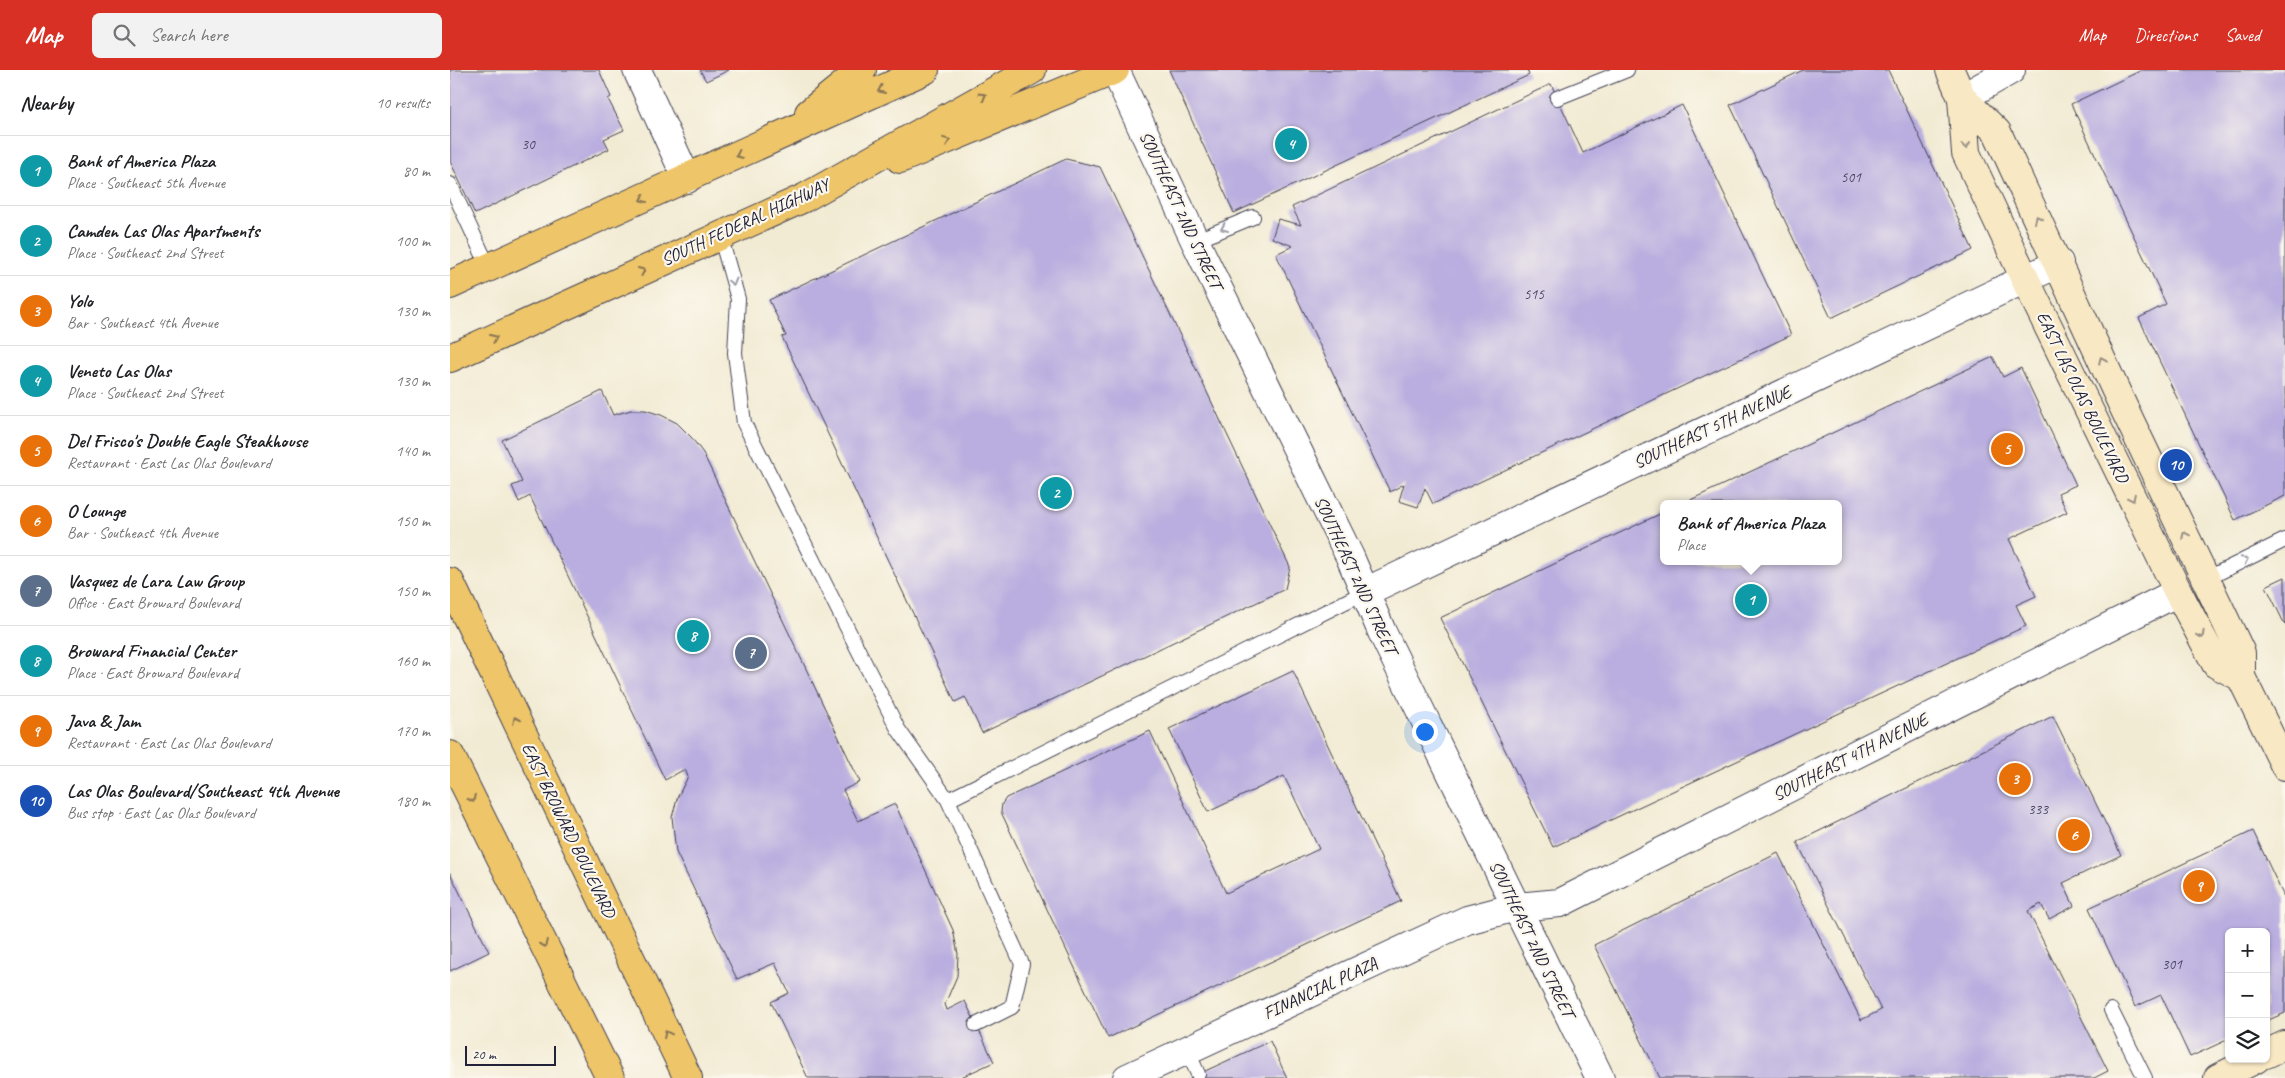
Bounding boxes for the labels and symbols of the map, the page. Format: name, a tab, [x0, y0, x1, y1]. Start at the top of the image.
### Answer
one-way arrow	[877, 84, 886, 95]
one-way arrow	[978, 92, 987, 102]
pin: 4	[1275, 125, 1307, 163]
street label: SOUTHEAST 2ND STREET	[1135, 128, 1229, 297]
house number: 30	[521, 135, 536, 154]
one-way arrow	[942, 137, 950, 147]
one-way arrow	[1960, 143, 1971, 151]
one-way arrow	[735, 148, 744, 159]
house number: 501	[1841, 168, 1862, 187]
street label: SOUTH FEDERAL HIGHWAY	[658, 172, 835, 271]
one-way arrow	[639, 192, 648, 203]
one-way arrow	[2034, 215, 2044, 224]
one-way arrow	[1220, 222, 1229, 233]
one-way arrow	[637, 266, 646, 277]
one-way arrow	[728, 278, 738, 286]
house number: 515	[1524, 285, 1545, 304]
street label: EAST LAS OLAS BOULEVARD	[2032, 308, 2135, 488]
one-way arrow	[489, 333, 498, 344]
one-way arrow	[2097, 356, 2108, 365]
street label: SOUTHEAST 5TH AVENUE	[1630, 380, 1797, 473]
pin: 5	[1991, 430, 2023, 468]
pin: 10	[2160, 446, 2192, 484]
pin: 2	[1040, 474, 1072, 512]
street label: SOUTHEAST 2ND STREET	[1310, 493, 1404, 662]
one-way arrow	[2126, 493, 2136, 502]
one-way arrow	[2180, 531, 2191, 540]
one-way arrow	[2240, 556, 2249, 566]
pin: 1	[1735, 581, 1767, 619]
pin: 8	[677, 617, 709, 655]
one-way arrow	[2195, 630, 2205, 639]
pin: 7	[735, 634, 767, 672]
street label: SOUTHEAST 4TH AVENUE	[1769, 707, 1934, 806]
one-way arrow	[512, 716, 522, 725]
your location	[1412, 719, 1438, 745]
street label: EAST BROWARD BOULEVARD	[517, 739, 622, 922]
pin: 3	[1999, 760, 2031, 798]
one-way arrow	[465, 794, 476, 803]
house number: 333	[2028, 800, 2049, 819]
pin: 6	[2058, 816, 2090, 854]
street label: SOUTHEAST 2ND STREET	[1485, 857, 1582, 1025]
pin: 9	[2183, 867, 2215, 905]
one-way arrow	[538, 939, 548, 948]
street label: FINANCIAL PLAZA	[1259, 952, 1381, 1024]
house number: 301	[2162, 955, 2183, 974]
one-way arrow	[662, 1030, 673, 1039]
scale bar	[465, 1043, 556, 1066]

